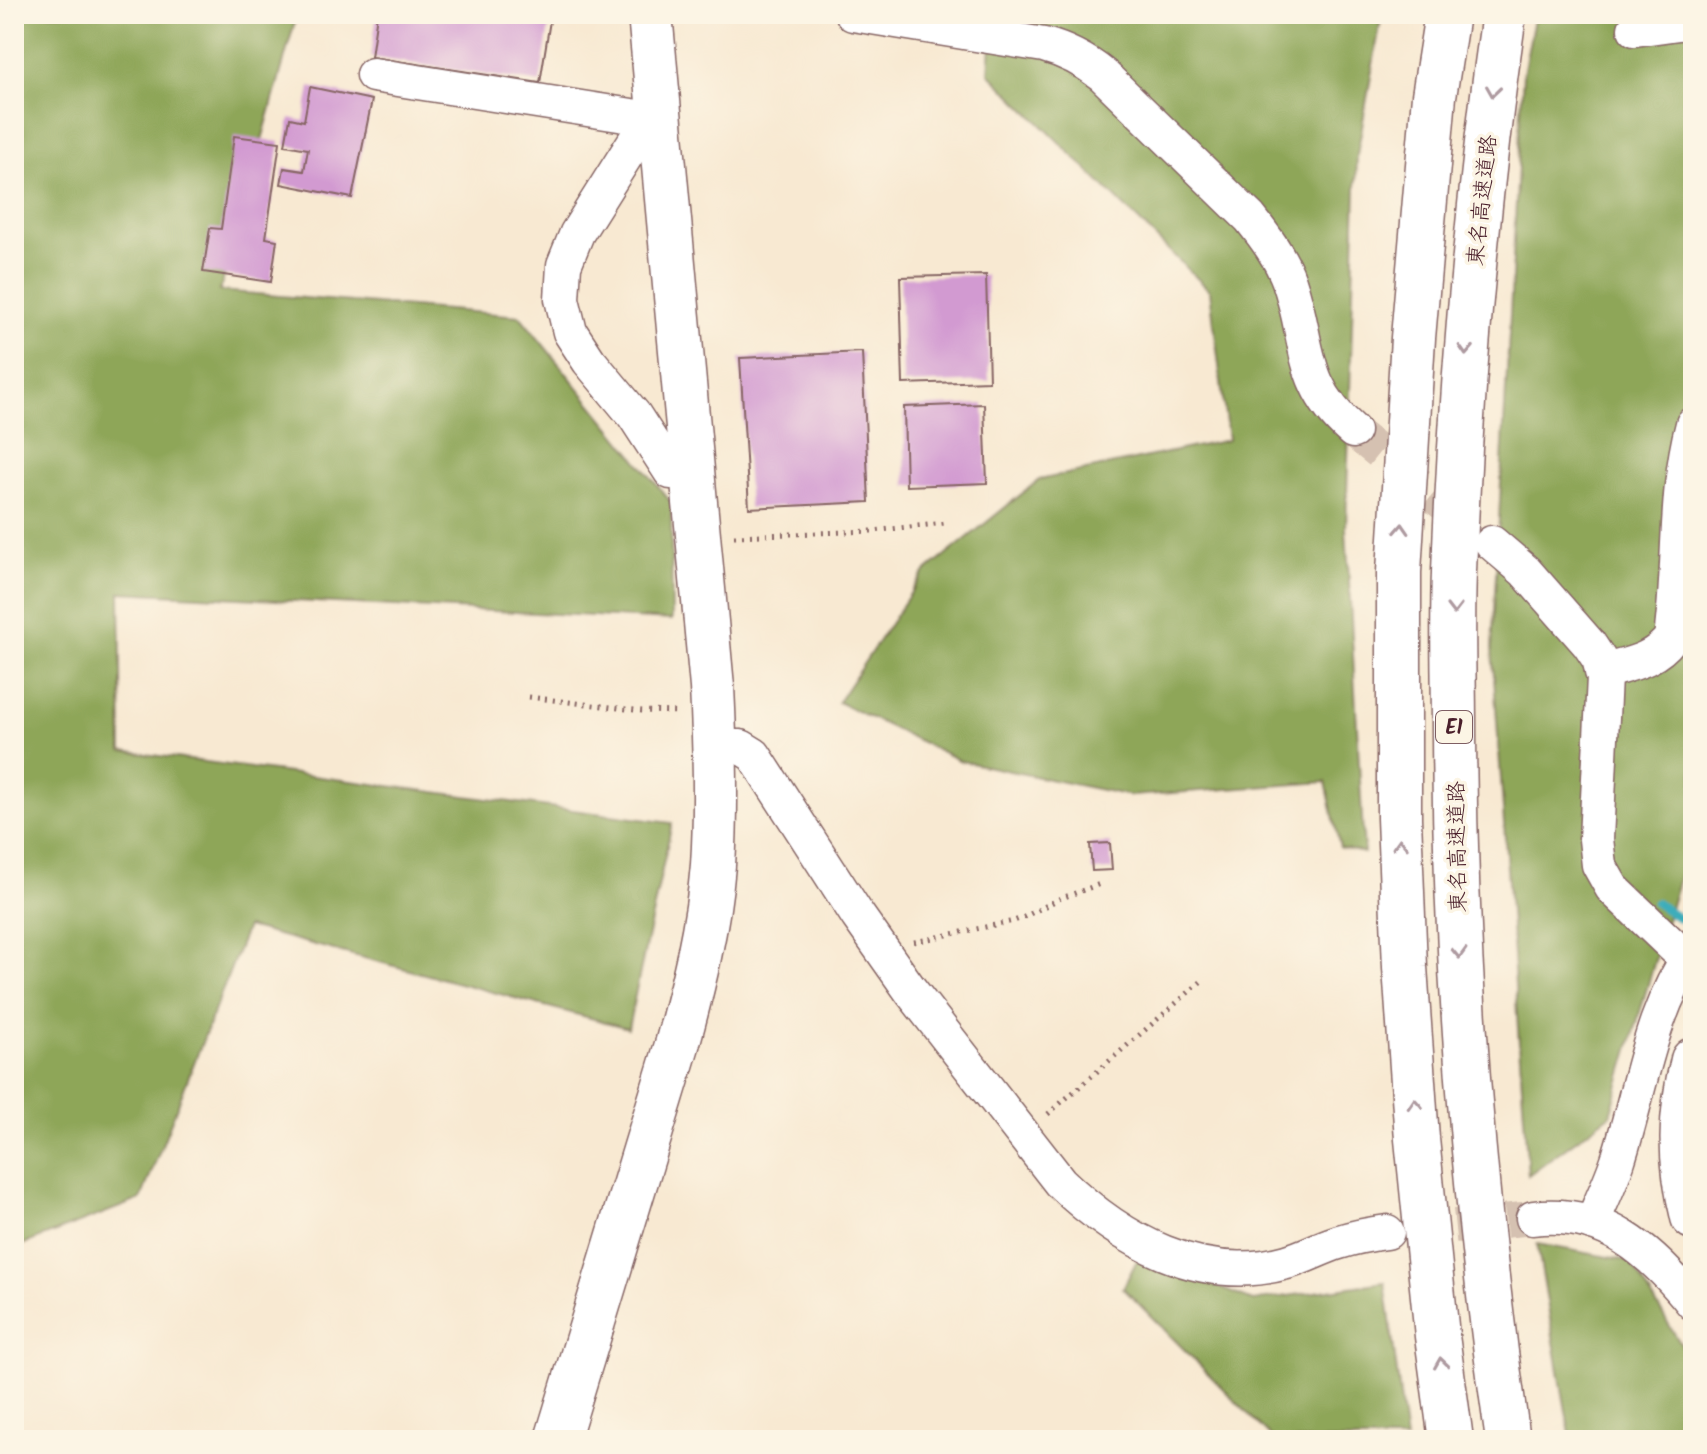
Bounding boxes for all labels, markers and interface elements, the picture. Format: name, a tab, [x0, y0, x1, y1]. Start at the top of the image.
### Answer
one-way arrow	[1485, 84, 1502, 98]
street label: 東名高速道路	[1459, 133, 1508, 268]
one-way arrow	[1458, 344, 1475, 357]
one-way arrow	[1393, 522, 1410, 535]
one-way arrow	[1445, 603, 1463, 616]
road number: E1	[1436, 711, 1472, 743]
street label: 東名高速道路	[1440, 781, 1477, 913]
one-way arrow	[1392, 837, 1409, 850]
one-way arrow	[1451, 947, 1468, 960]
one-way arrow	[1407, 1097, 1424, 1110]
one-way arrow	[1432, 1356, 1449, 1369]

